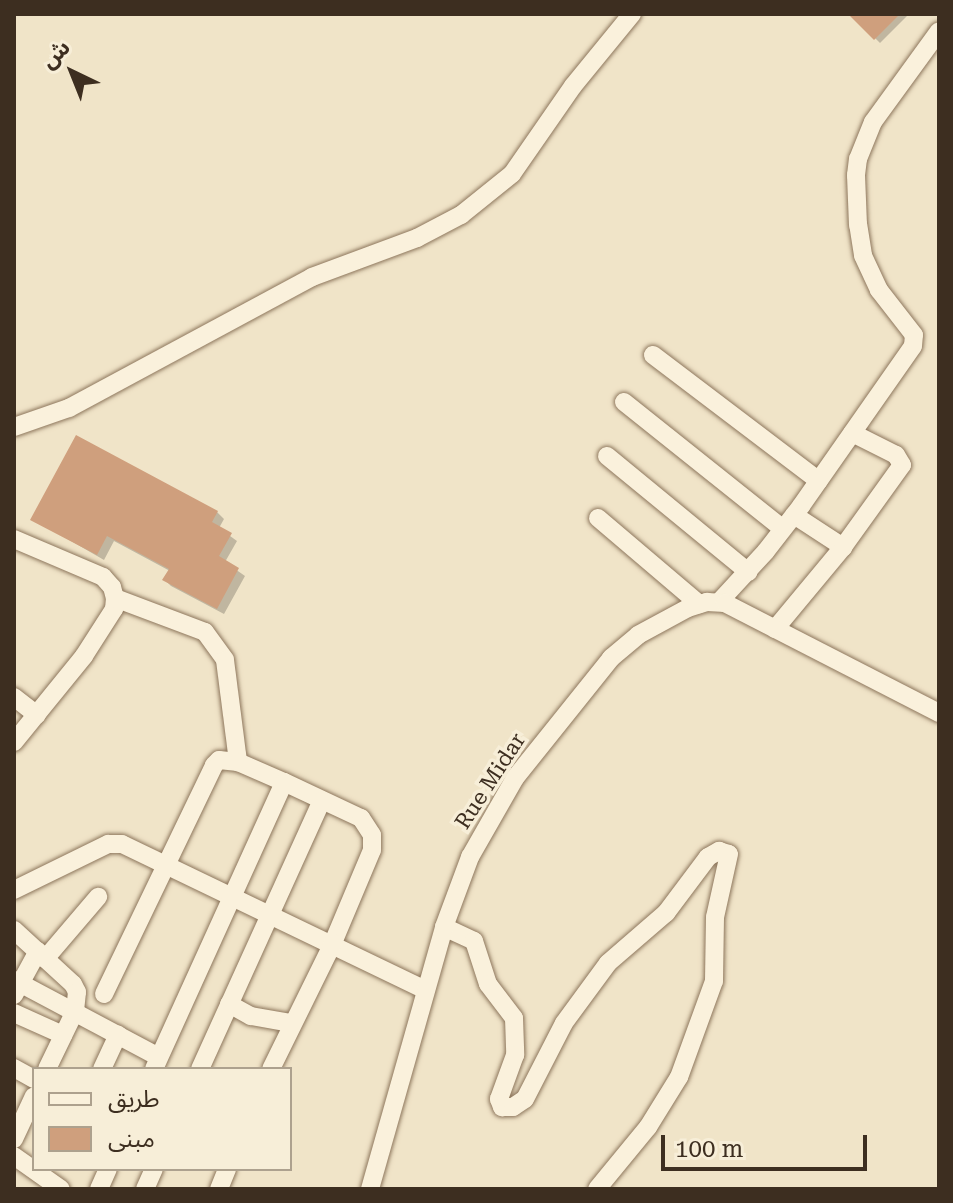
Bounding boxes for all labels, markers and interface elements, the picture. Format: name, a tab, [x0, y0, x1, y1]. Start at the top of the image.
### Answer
north arrow	[32, 32, 112, 112]
text: ش	[36, 35, 75, 74]
street label: Rue Midar	[449, 728, 531, 834]
legend	[32, 1067, 292, 1171]
text: طريق	[108, 1085, 160, 1113]
scale bar	[665, 1119, 871, 1169]
text: مبنى	[108, 1125, 155, 1153]
text: 100 m	[675, 1135, 743, 1163]

